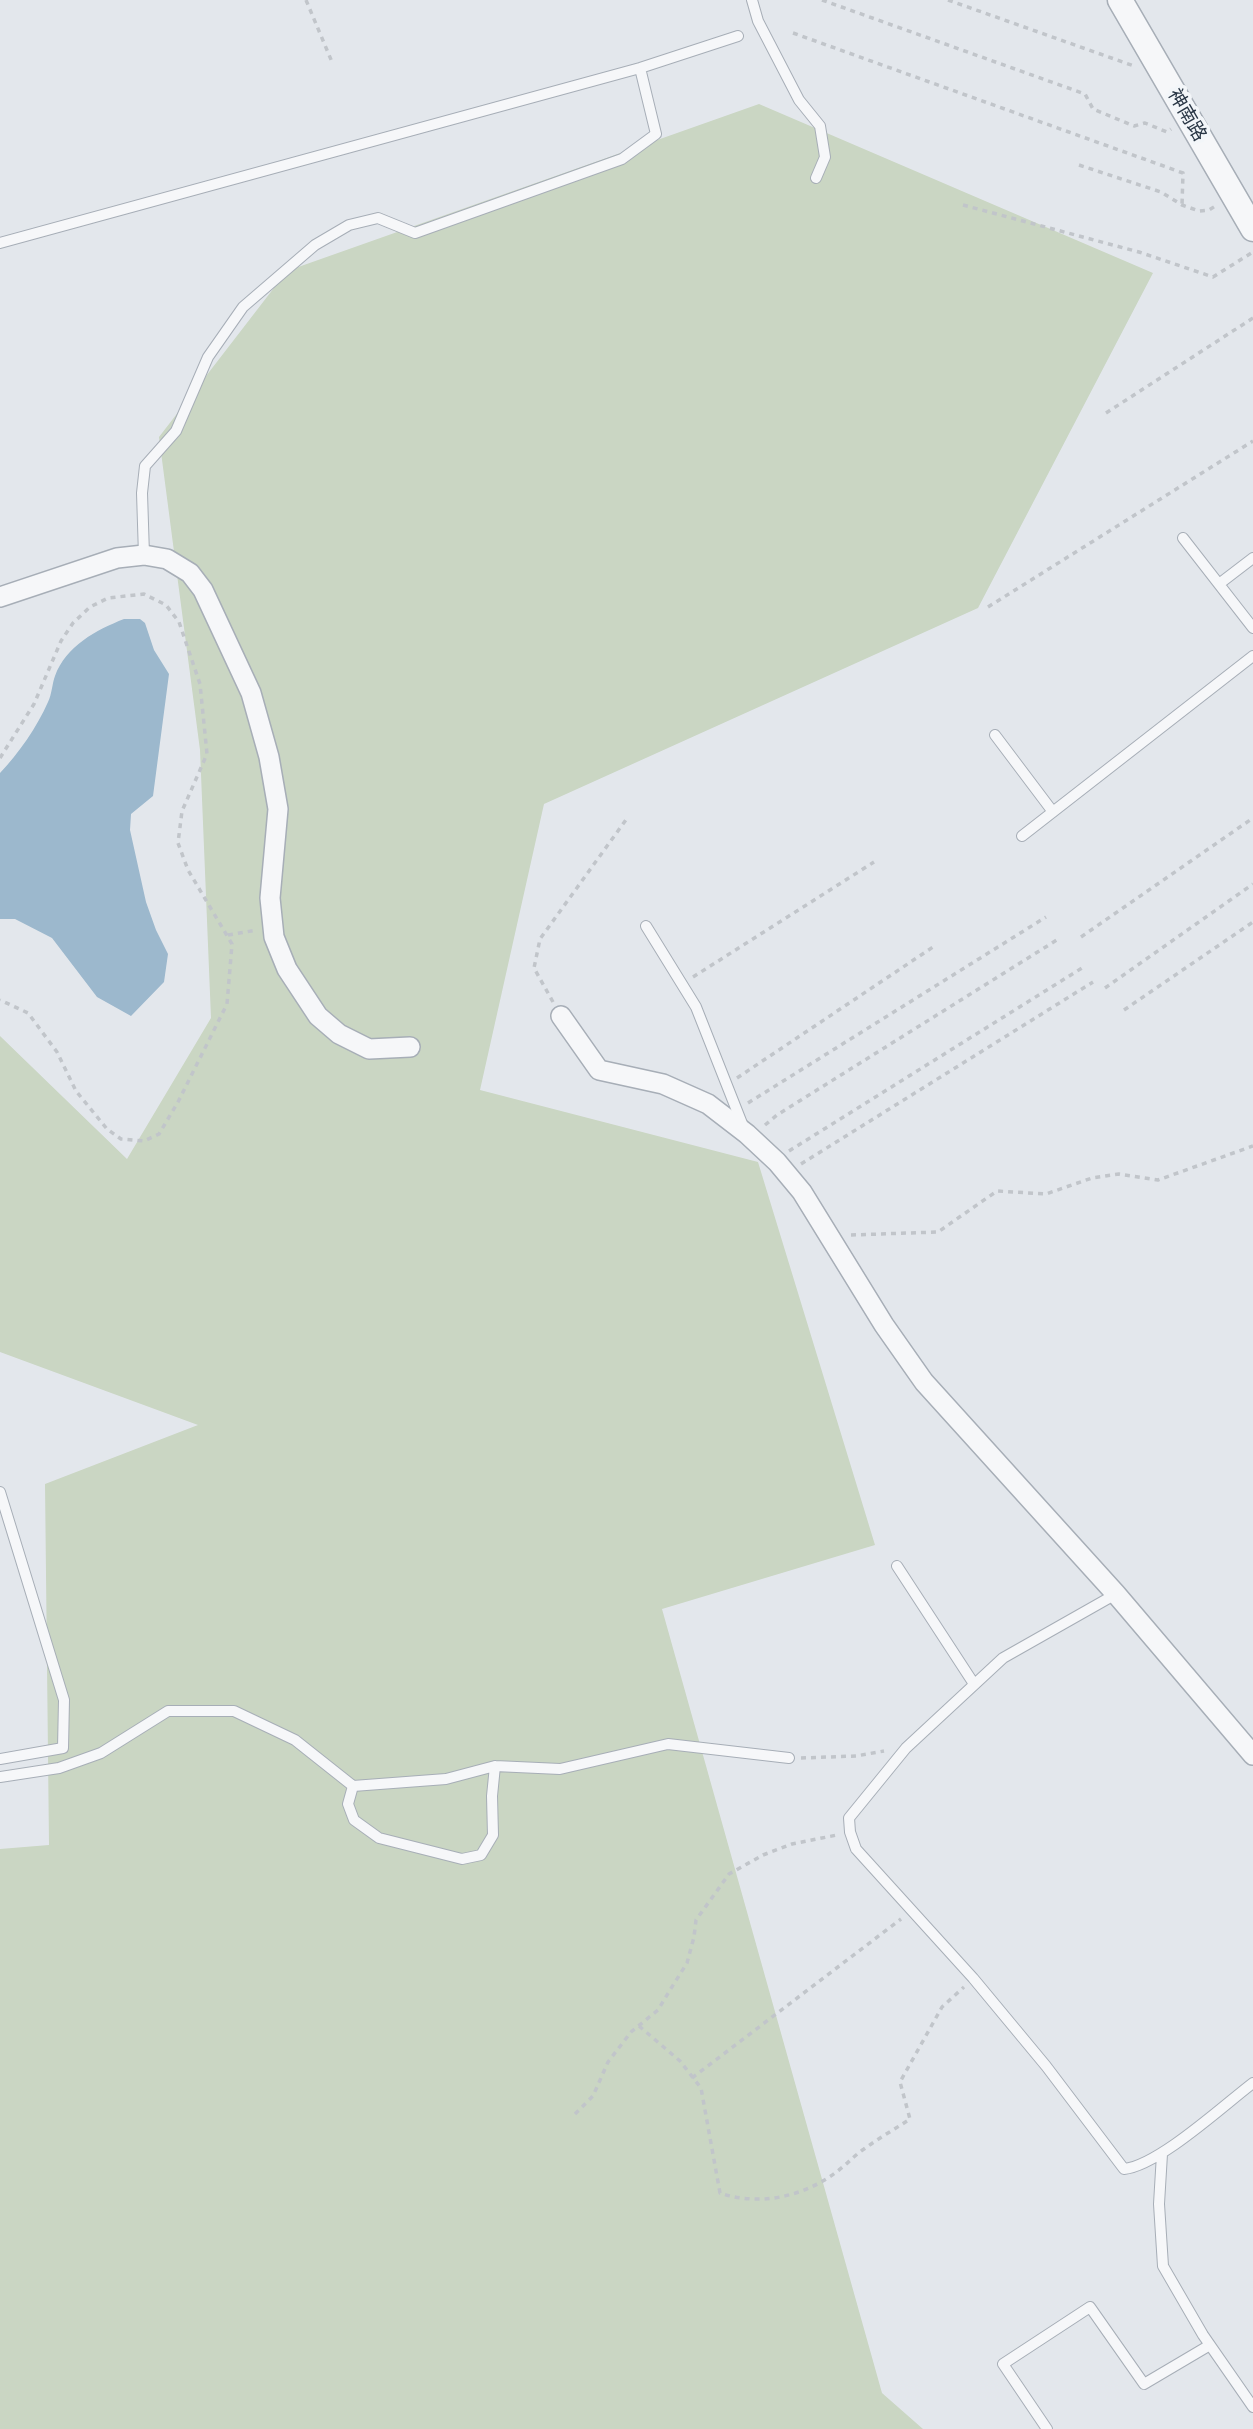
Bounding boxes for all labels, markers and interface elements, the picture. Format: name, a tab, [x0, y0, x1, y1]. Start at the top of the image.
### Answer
street label: 神南路	[1163, 85, 1211, 145]

